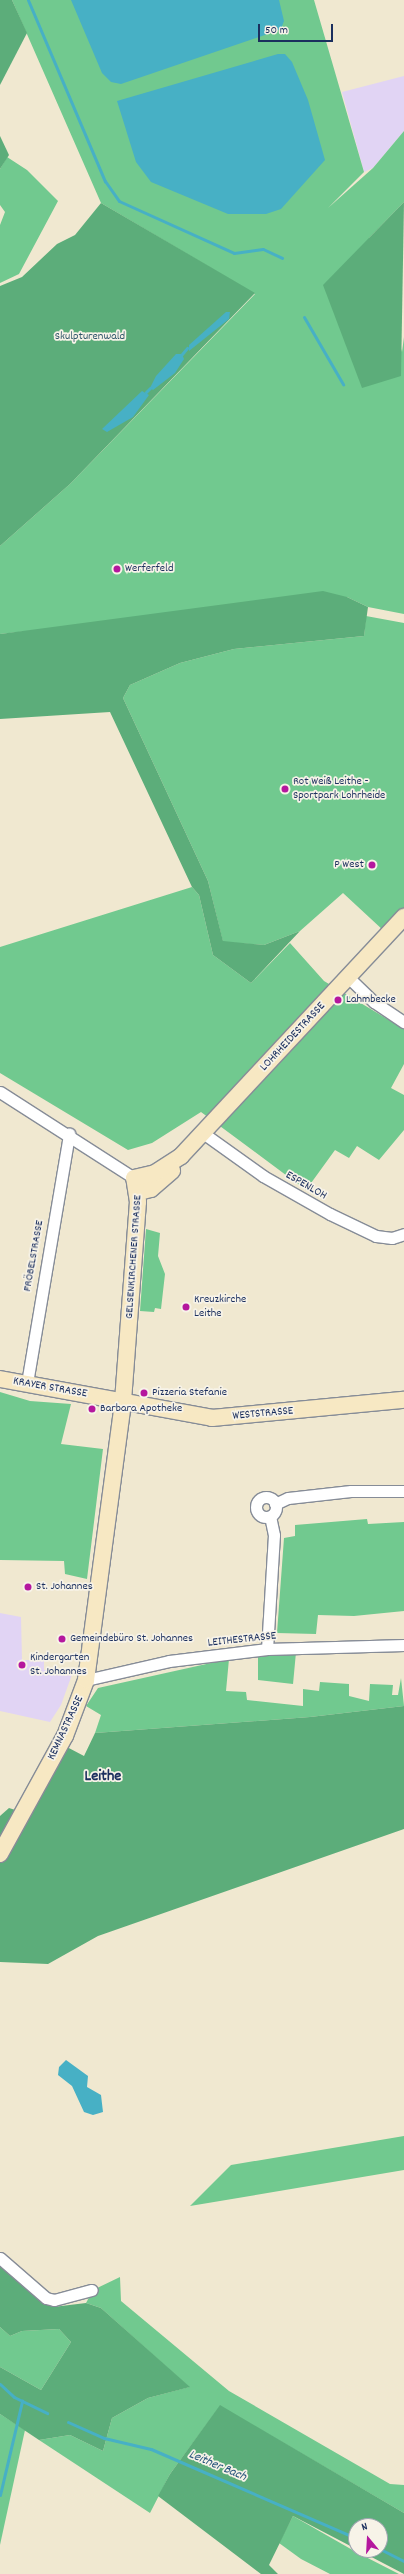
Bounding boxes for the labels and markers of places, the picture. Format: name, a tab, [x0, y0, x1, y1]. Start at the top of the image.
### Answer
place label: Werferfeld	[125, 562, 174, 576]
marker: Werferfeld	[112, 564, 122, 574]
place label: Rot Weiß Leithe - Sportpark Lohrheide	[293, 775, 385, 803]
marker: Rot Weiß Leithe - Sportpark Lohrheide	[280, 784, 290, 794]
place label: P West	[334, 858, 364, 872]
marker: P West	[367, 860, 377, 870]
place label: Lahmbecke	[346, 993, 396, 1007]
marker: Lahmbecke	[333, 995, 343, 1005]
place label: Kreuzkirche Leithe	[194, 1293, 246, 1321]
marker: Kreuzkirche Leithe	[181, 1302, 191, 1312]
place label: Pizzeria Stefanie	[152, 1386, 227, 1400]
marker: Pizzeria Stefanie	[139, 1388, 149, 1398]
place label: Barbara Apotheke	[100, 1402, 182, 1416]
marker: Barbara Apotheke	[87, 1404, 97, 1414]
place label: St. Johannes	[36, 1580, 93, 1594]
marker: St. Johannes	[23, 1582, 33, 1592]
place label: Gemeindebüro St. Johannes	[70, 1632, 193, 1646]
marker: Gemeindebüro St. Johannes	[57, 1634, 67, 1644]
place label: Kindergarten St. Johannes	[30, 1651, 89, 1679]
marker: Kindergarten St. Johannes	[17, 1660, 27, 1670]

